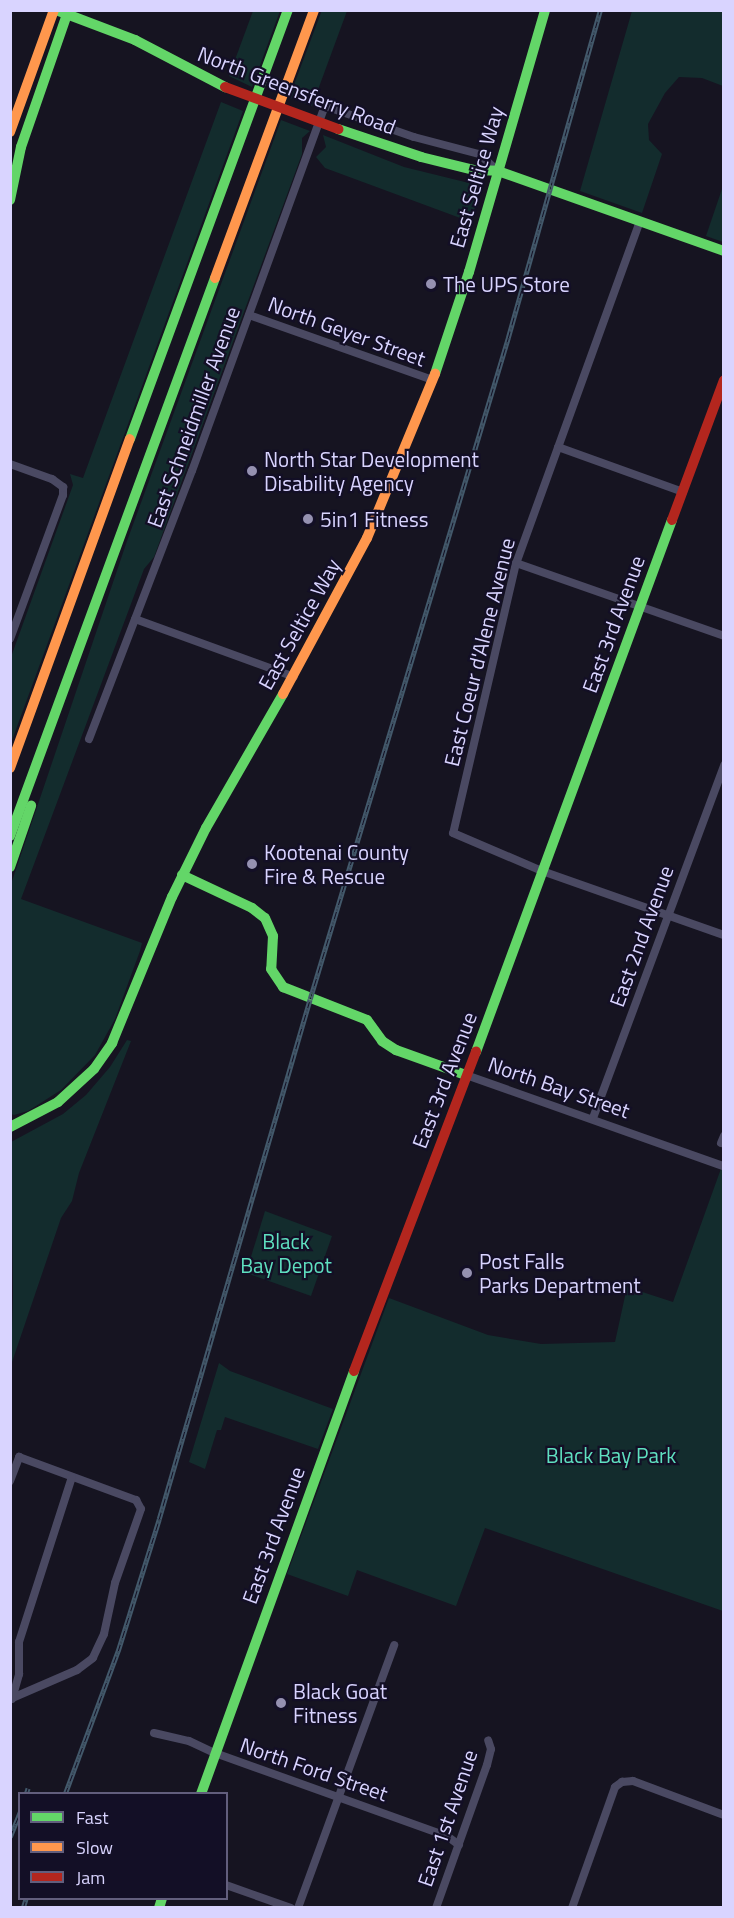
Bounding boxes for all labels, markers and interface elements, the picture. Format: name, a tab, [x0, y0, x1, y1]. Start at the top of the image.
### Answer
street label: North Greensferry Road	[194, 41, 400, 139]
street label: East Seltice Way	[444, 103, 508, 251]
place label: The UPS Store	[443, 271, 570, 297]
marker: The UPS Store	[424, 277, 438, 291]
street label: North Geyer Street	[265, 291, 429, 371]
street label: East Schneidmiller Avenue	[141, 303, 245, 531]
place label: North Star Development Disability Agency	[264, 446, 479, 496]
marker: North Star Development Disability Agency	[245, 464, 259, 478]
place label: 5in1 Fitness	[320, 506, 428, 532]
marker: 5in1 Fitness	[301, 512, 315, 526]
street label: East Coeur d'Alene Avenue	[438, 535, 520, 769]
street label: East 3rd Avenue	[577, 552, 649, 696]
street label: East Seltice Way	[253, 554, 345, 694]
place label: Kootenai County Fire & Rescue	[264, 839, 409, 889]
marker: Kootenai County Fire & Rescue	[245, 857, 259, 871]
street label: East 2nd Avenue	[604, 862, 678, 1010]
street label: East 3rd Avenue	[406, 1008, 482, 1152]
street label: North Bay Street	[485, 1051, 633, 1123]
park label: Black Bay Depot	[240, 1228, 332, 1278]
place label: Post Falls Parks Department	[479, 1248, 641, 1298]
marker: Post Falls Parks Department	[460, 1266, 474, 1280]
park label: Black Bay Park	[546, 1442, 676, 1468]
street label: East 3rd Avenue	[237, 1463, 309, 1607]
place label: Black Goat Fitness	[293, 1678, 387, 1728]
marker: Black Goat Fitness	[274, 1696, 288, 1710]
street label: North Ford Street	[237, 1732, 391, 1806]
street label: East 1st Avenue	[412, 1746, 482, 1890]
legend	[18, 1792, 228, 1900]
text: Fast	[76, 1804, 109, 1831]
text: Slow	[76, 1834, 113, 1861]
text: Jam	[76, 1864, 105, 1891]

